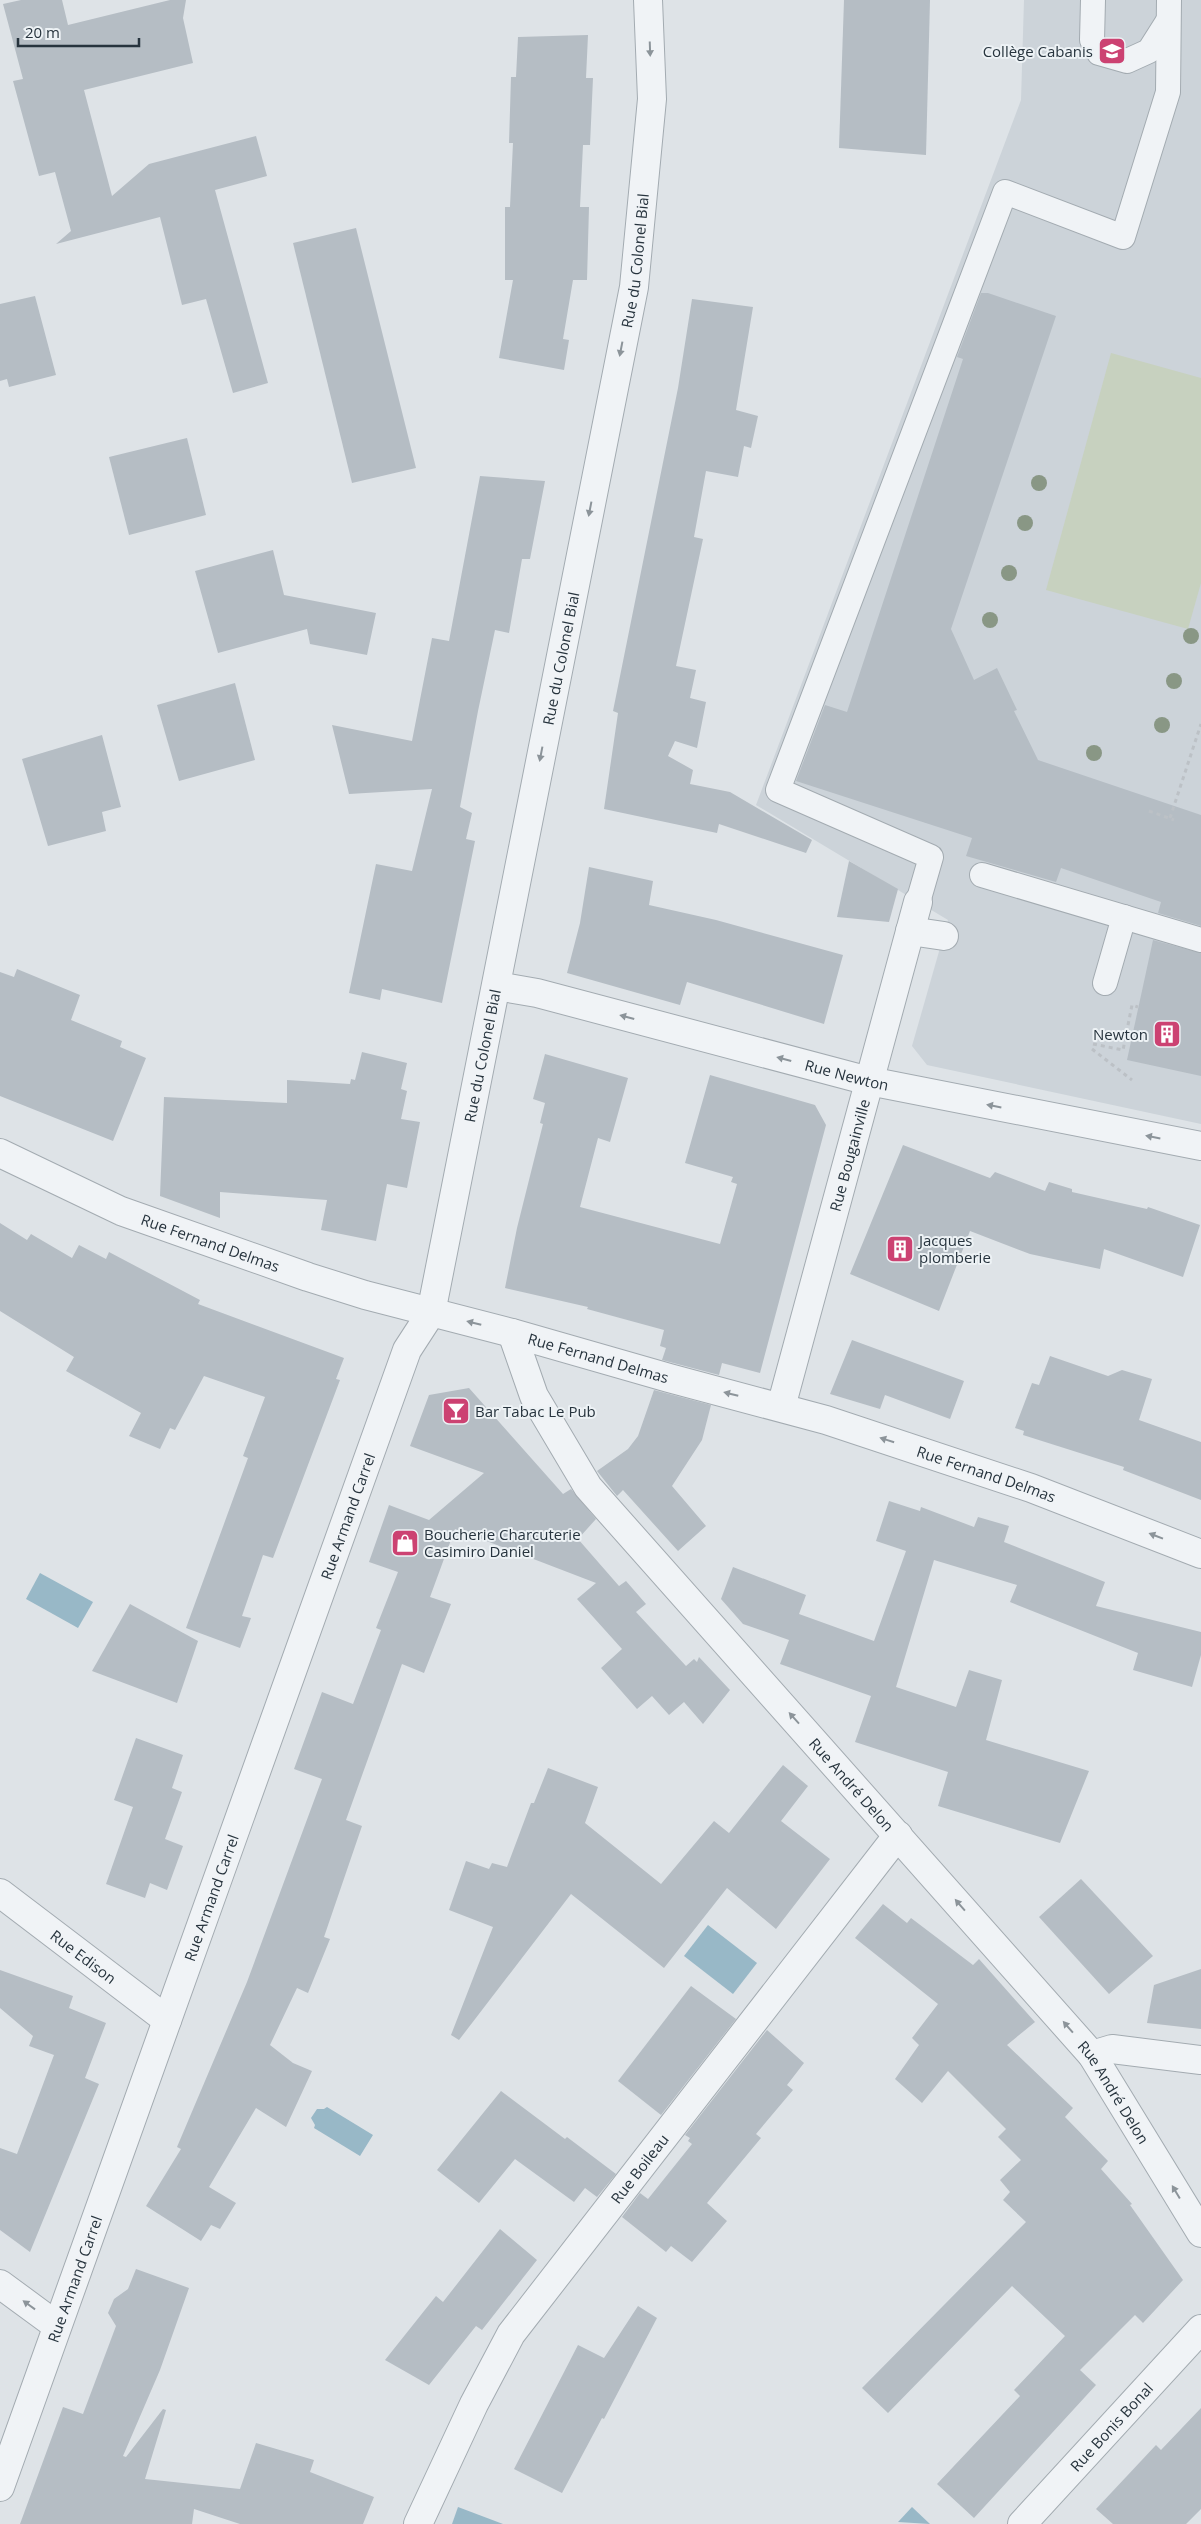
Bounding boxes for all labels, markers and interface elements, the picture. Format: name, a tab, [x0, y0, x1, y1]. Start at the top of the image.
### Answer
scale bar	[18, 15, 139, 47]
text: 20 m	[25, 22, 60, 42]
school or university icon: Collège Cabanis	[1097, 36, 1127, 66]
one-way arrow	[646, 41, 654, 57]
place label: Collège Cabanis	[983, 41, 1093, 61]
street label: Rue du Colonel Bial	[616, 192, 653, 329]
one-way arrow	[617, 342, 625, 358]
one-way arrow	[586, 501, 594, 516]
street label: Rue du Colonel Bial	[538, 590, 583, 727]
one-way arrow	[537, 746, 545, 761]
street label: Rue du Colonel Bial	[459, 987, 505, 1124]
one-way arrow	[619, 1013, 634, 1021]
building icon: Newton	[1152, 1019, 1182, 1049]
place label: Newton	[1093, 1024, 1148, 1044]
street label: Rue Newton	[803, 1054, 890, 1095]
one-way arrow	[776, 1055, 791, 1063]
street label: Rue Bougainville	[825, 1097, 874, 1213]
one-way arrow	[986, 1102, 1001, 1110]
one-way arrow	[1145, 1132, 1161, 1140]
street label: Rue Fernand Delmas	[138, 1209, 282, 1276]
place label: Jacques plomberie	[917, 1230, 991, 1267]
building icon: Jacques plomberie	[885, 1234, 915, 1264]
one-way arrow	[466, 1319, 481, 1327]
street label: Rue Fernand Delmas	[526, 1328, 671, 1387]
one-way arrow	[724, 1390, 739, 1398]
bar icon: Bar Tabac Le Pub	[441, 1396, 471, 1426]
place label: Bar Tabac Le Pub	[475, 1401, 596, 1421]
one-way arrow	[880, 1436, 895, 1444]
street label: Rue Fernand Delmas	[914, 1441, 1059, 1507]
street label: Rue Armand Carrel	[316, 1450, 379, 1582]
place label: Boucherie Charcuterie Casimiro Daniel	[424, 1524, 581, 1561]
shop icon: Boucherie Charcuterie Casimiro Daniel	[390, 1528, 420, 1558]
one-way arrow	[1148, 1532, 1163, 1539]
one-way arrow	[789, 1712, 800, 1724]
street label: Rue André Delon	[805, 1733, 899, 1835]
street label: Rue Armand Carrel	[179, 1832, 243, 1964]
one-way arrow	[955, 1899, 966, 1911]
street label: Rue Edison	[47, 1925, 120, 1988]
one-way arrow	[1062, 2020, 1073, 2033]
street label: Rue André Delon	[1074, 2036, 1154, 2148]
street label: Rue Boileau	[606, 2130, 673, 2208]
one-way arrow	[1171, 2185, 1180, 2198]
street label: Rue Armand Carrel	[43, 2213, 106, 2345]
one-way arrow	[22, 2300, 36, 2310]
street label: Rue Bonis Bonal	[1065, 2378, 1157, 2475]

